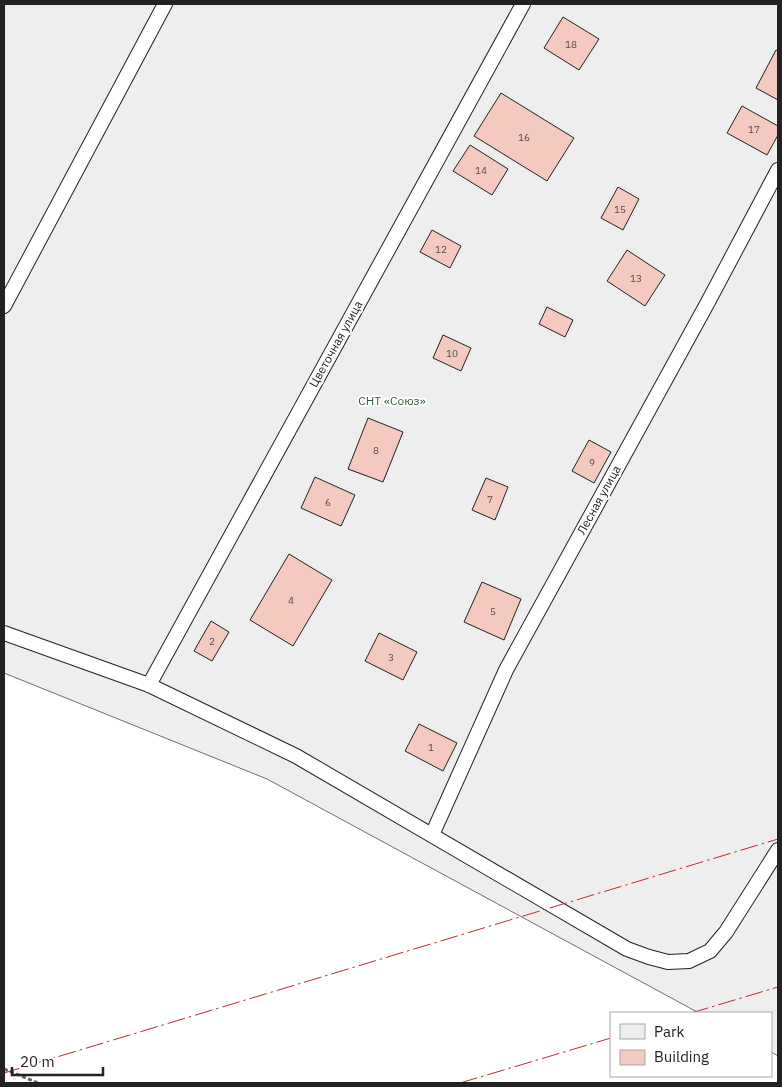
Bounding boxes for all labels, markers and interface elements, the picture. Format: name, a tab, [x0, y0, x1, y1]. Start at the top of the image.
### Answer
house number: 18	[565, 38, 577, 51]
house number: 17	[748, 123, 760, 136]
house number: 16	[518, 131, 530, 144]
house number: 14	[475, 164, 487, 177]
house number: 15	[614, 203, 626, 216]
house number: 12	[435, 243, 447, 256]
house number: 13	[630, 272, 642, 285]
street label: Цветочная улица	[306, 297, 366, 390]
house number: 10	[446, 347, 458, 360]
park label: СНТ «Союз»	[358, 393, 426, 408]
house number: 8	[373, 444, 379, 457]
house number: 9	[589, 456, 595, 469]
street label: Лесная улица	[573, 462, 624, 537]
house number: 7	[487, 493, 493, 506]
house number: 6	[325, 496, 331, 509]
house number: 4	[288, 594, 294, 607]
house number: 5	[490, 605, 496, 618]
house number: 2	[209, 635, 215, 648]
house number: 3	[388, 651, 394, 664]
house number: 1	[428, 741, 434, 754]
legend	[610, 1012, 772, 1077]
text: Park	[654, 1022, 684, 1041]
scale bar	[12, 1044, 104, 1076]
text: Building	[654, 1047, 709, 1066]
text: 20 m	[20, 1052, 55, 1071]

